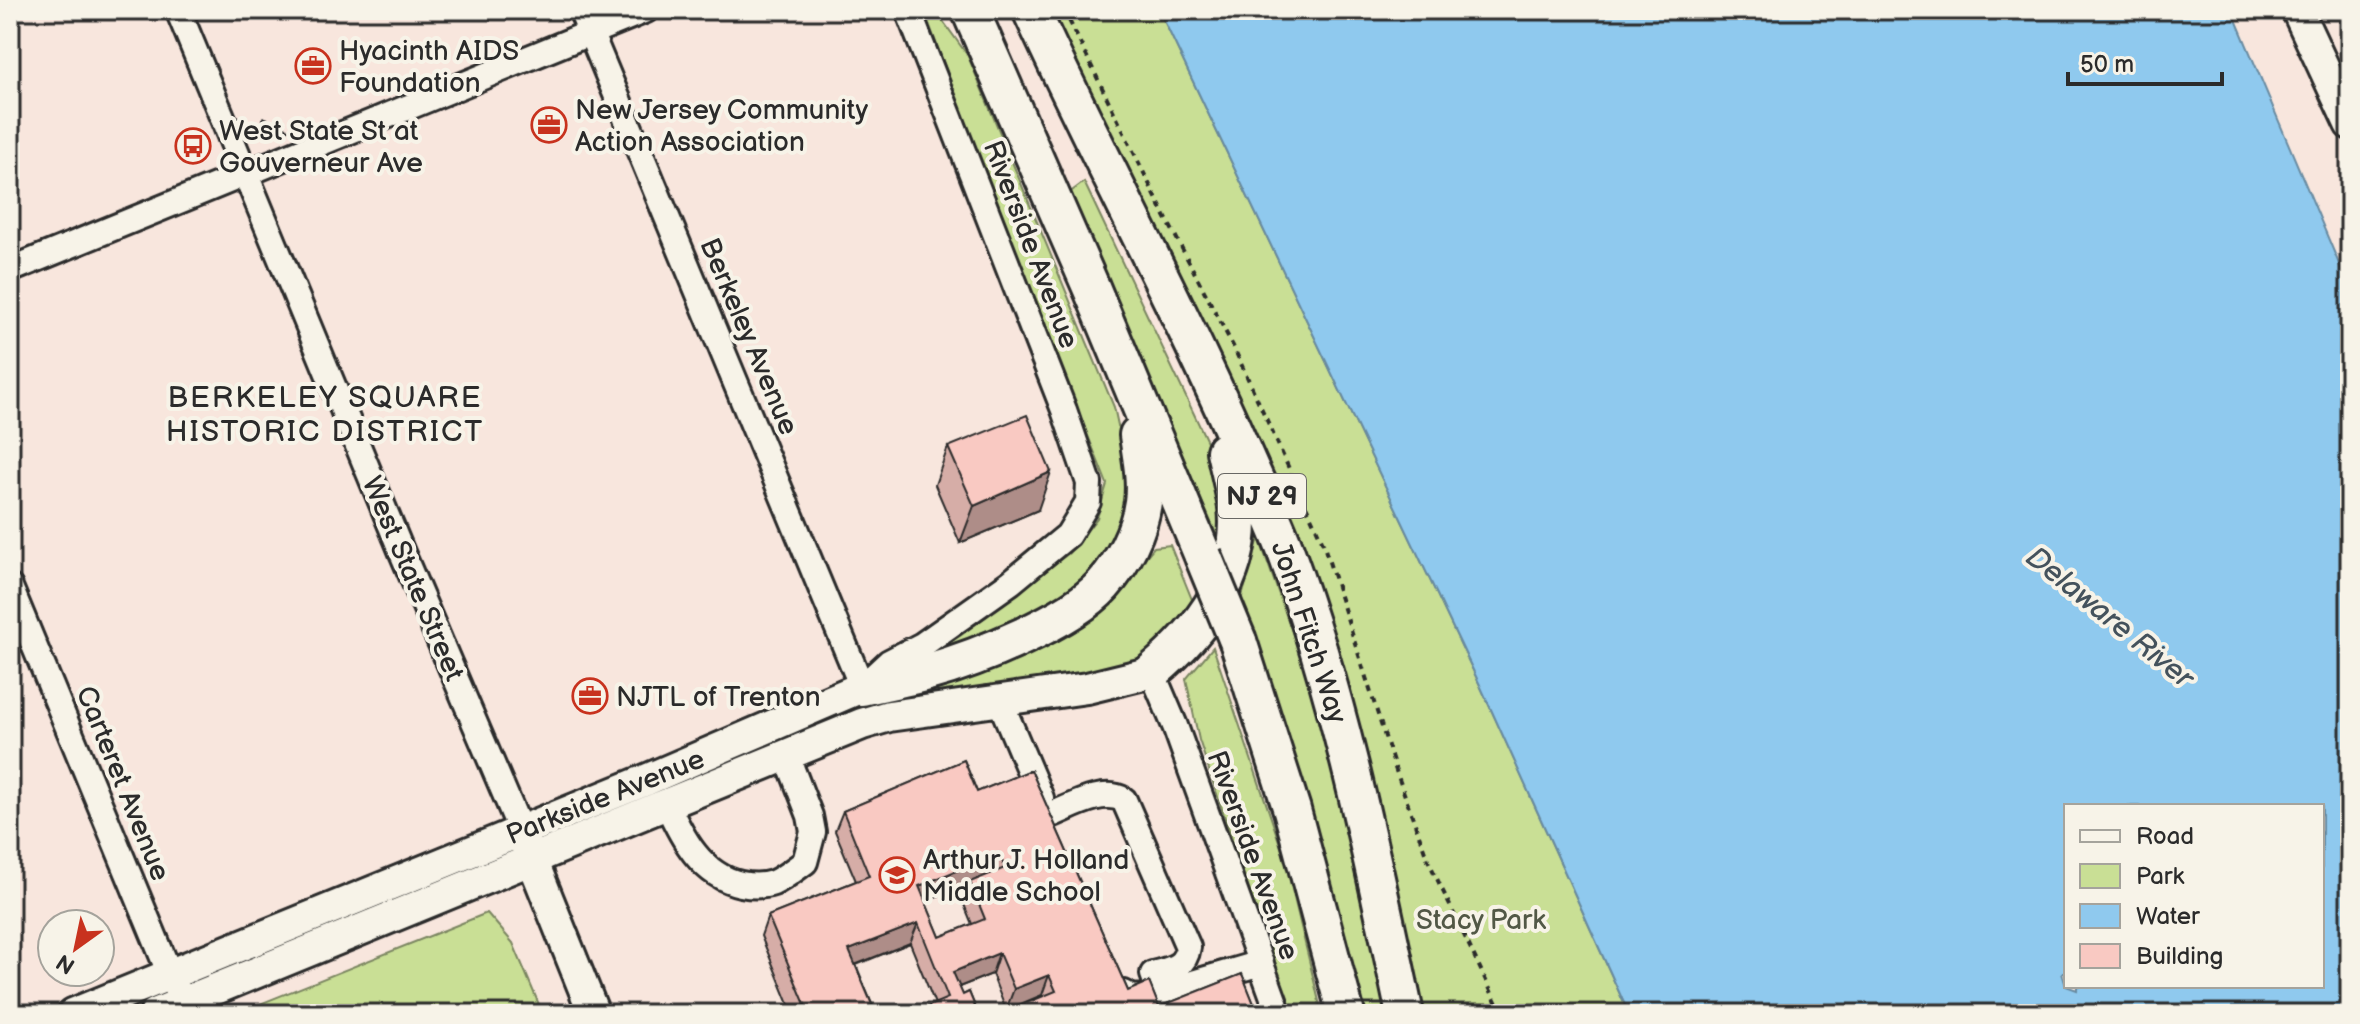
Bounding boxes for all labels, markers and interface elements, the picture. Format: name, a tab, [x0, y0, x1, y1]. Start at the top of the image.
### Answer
place label: Hyacinth AIDS Foundation	[339, 35, 519, 100]
scale bar	[2068, 36, 2222, 86]
office icon: Hyacinth AIDS Foundation	[294, 47, 332, 85]
text: 50 m	[2080, 50, 2134, 79]
place label: New Jersey Community Action Association	[575, 94, 868, 159]
office icon: New Jersey Community Action Association	[530, 106, 568, 144]
place label: West State St at Gouverneur Ave	[219, 115, 423, 180]
bus stop icon: West State St at Gouverneur Ave	[174, 127, 212, 165]
street label: Riverside Avenue	[976, 136, 1085, 353]
street label: Berkeley Avenue	[692, 233, 805, 440]
district label: BERKELEY SQUARE HISTORIC DISTRICT	[166, 380, 484, 450]
street label: West State Street	[355, 471, 471, 686]
road number: NJ 29	[1218, 474, 1306, 518]
street label: John Fitch Way	[1264, 537, 1354, 728]
water label: Delaware River	[2018, 539, 2202, 698]
office icon: NJTL of Trenton	[571, 677, 609, 715]
place label: NJTL of Trenton	[616, 681, 821, 714]
street label: Carteret Avenue	[69, 682, 177, 886]
street label: Parkside Avenue	[502, 743, 709, 852]
street label: Riverside Avenue	[1199, 747, 1306, 964]
legend	[2064, 804, 2324, 988]
text: Road	[2136, 822, 2194, 851]
place label: Arthur J. Holland Middle School	[923, 844, 1129, 909]
school or university icon: Arthur J. Holland Middle School	[878, 856, 916, 894]
text: Park	[2136, 862, 2184, 891]
text: Water	[2136, 902, 2200, 931]
park label: Stacy Park	[1416, 904, 1546, 937]
north arrow	[36, 908, 116, 988]
text: Building	[2136, 942, 2223, 971]
text: N	[52, 948, 80, 979]

